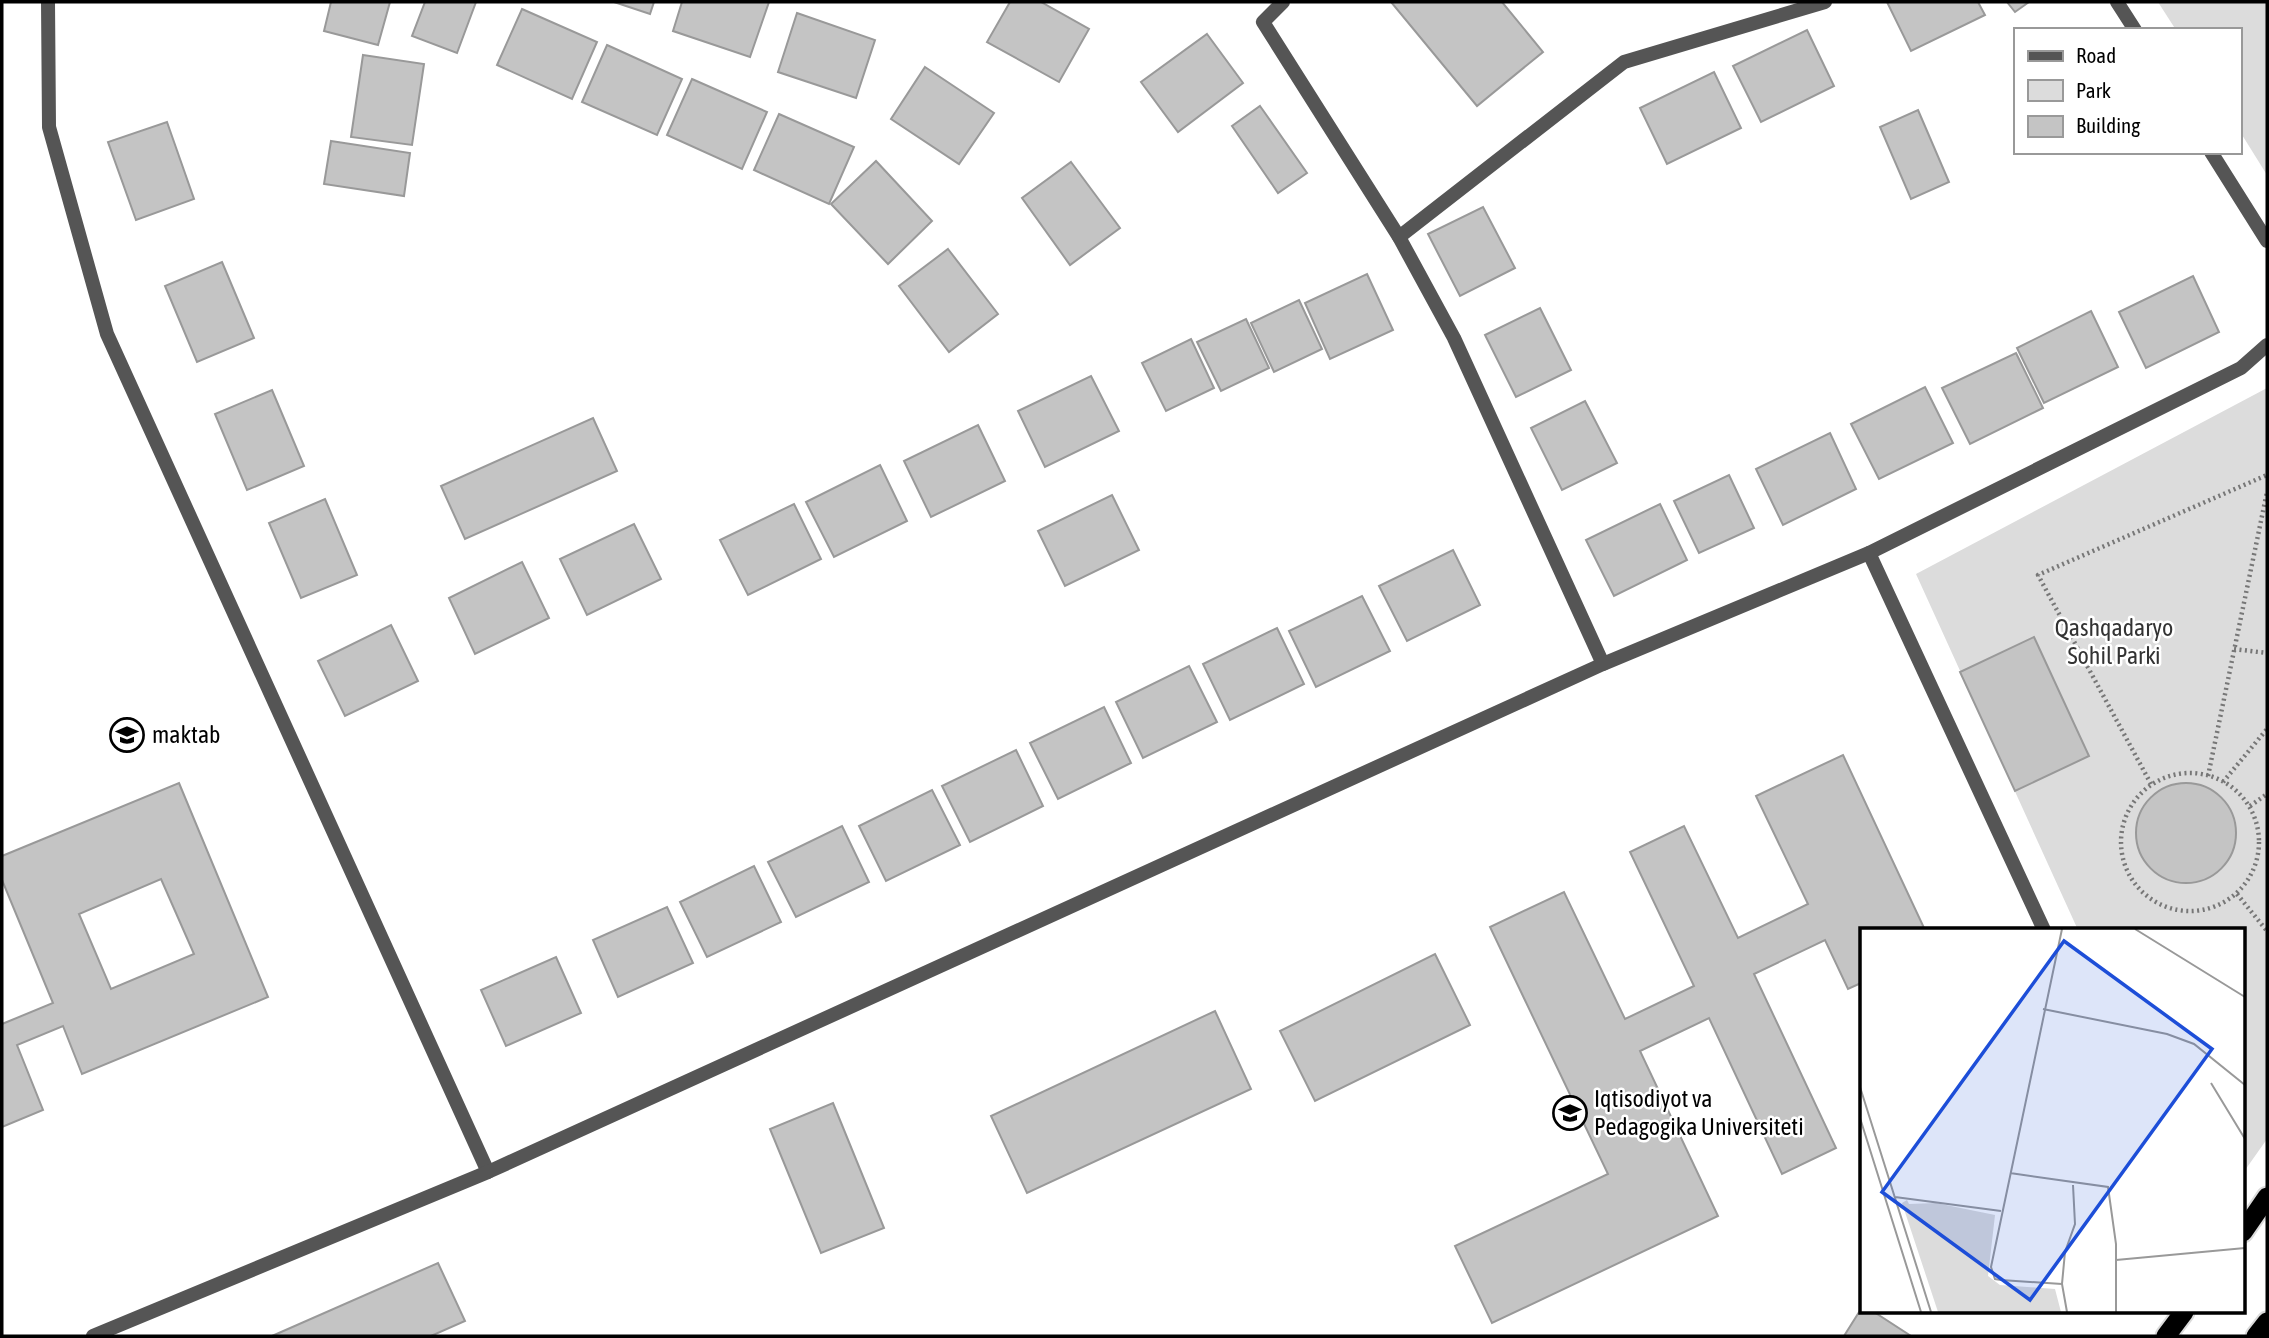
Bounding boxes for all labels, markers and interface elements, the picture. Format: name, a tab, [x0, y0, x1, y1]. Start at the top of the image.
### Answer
legend	[2014, 28, 2241, 154]
text: Road	[2076, 43, 2116, 67]
text: Park	[2076, 78, 2111, 102]
text: Building	[2076, 113, 2140, 137]
park label: Qashqadaryo Sohil Parki	[2055, 614, 2173, 669]
school or university icon: maktab	[108, 716, 146, 754]
place label: maktab	[152, 721, 220, 748]
inset map	[1860, 928, 2244, 1314]
place label: Iqtisodiyot va Pedagogika Universiteti	[1594, 1085, 1804, 1140]
school or university icon: Iqtisodiyot va Pedagogika Universiteti	[1551, 1094, 1589, 1132]

